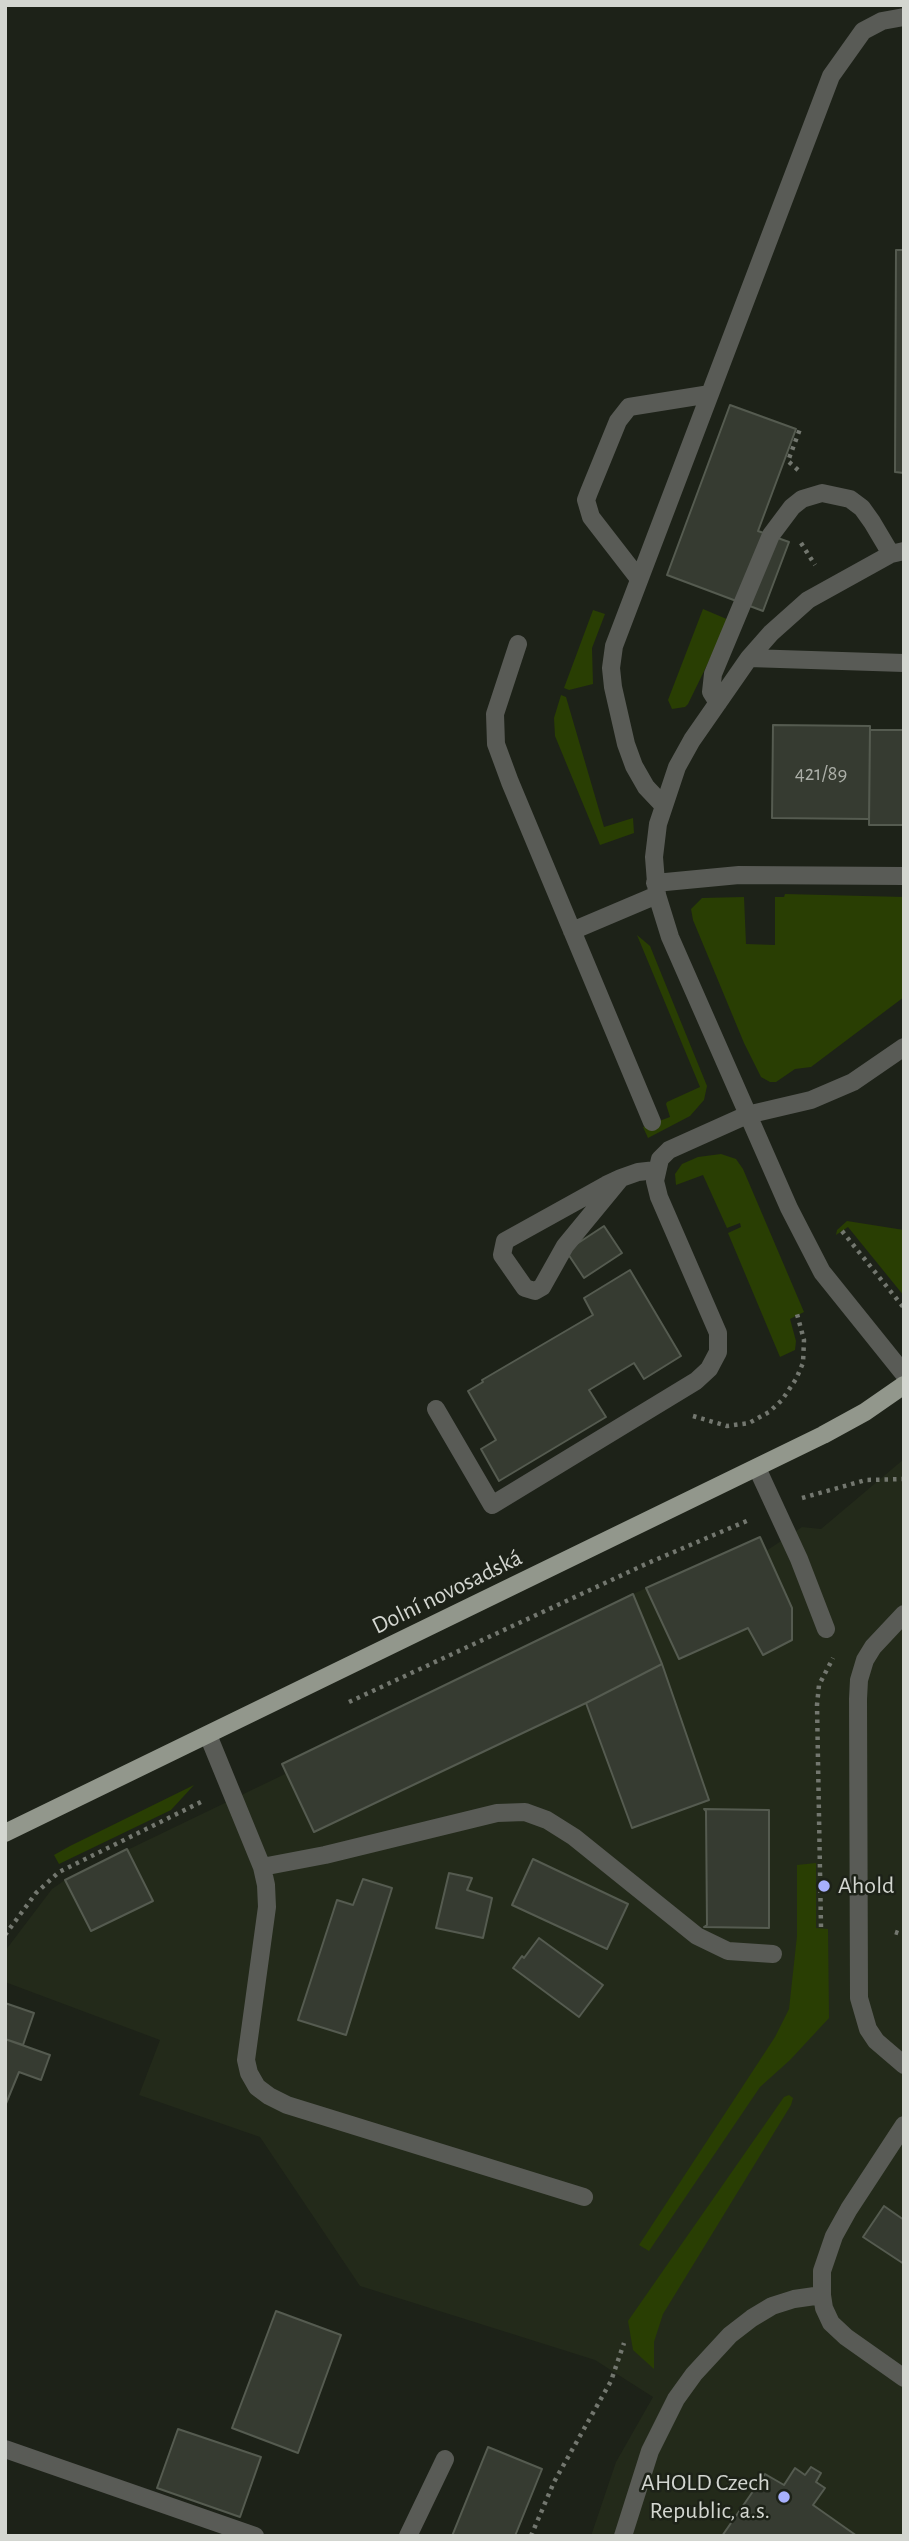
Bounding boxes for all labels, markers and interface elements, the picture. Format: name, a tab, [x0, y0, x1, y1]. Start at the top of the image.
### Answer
house number: 421/89	[795, 761, 847, 787]
street label: Dolní novosadská	[367, 1543, 527, 1641]
place label: Ahold	[838, 1872, 894, 1900]
marker: Ahold	[816, 1878, 832, 1894]
place label: AHOLD Czech Republic, a.s.	[641, 2469, 770, 2525]
marker: AHOLD Czech Republic, a.s.	[776, 2489, 792, 2505]

